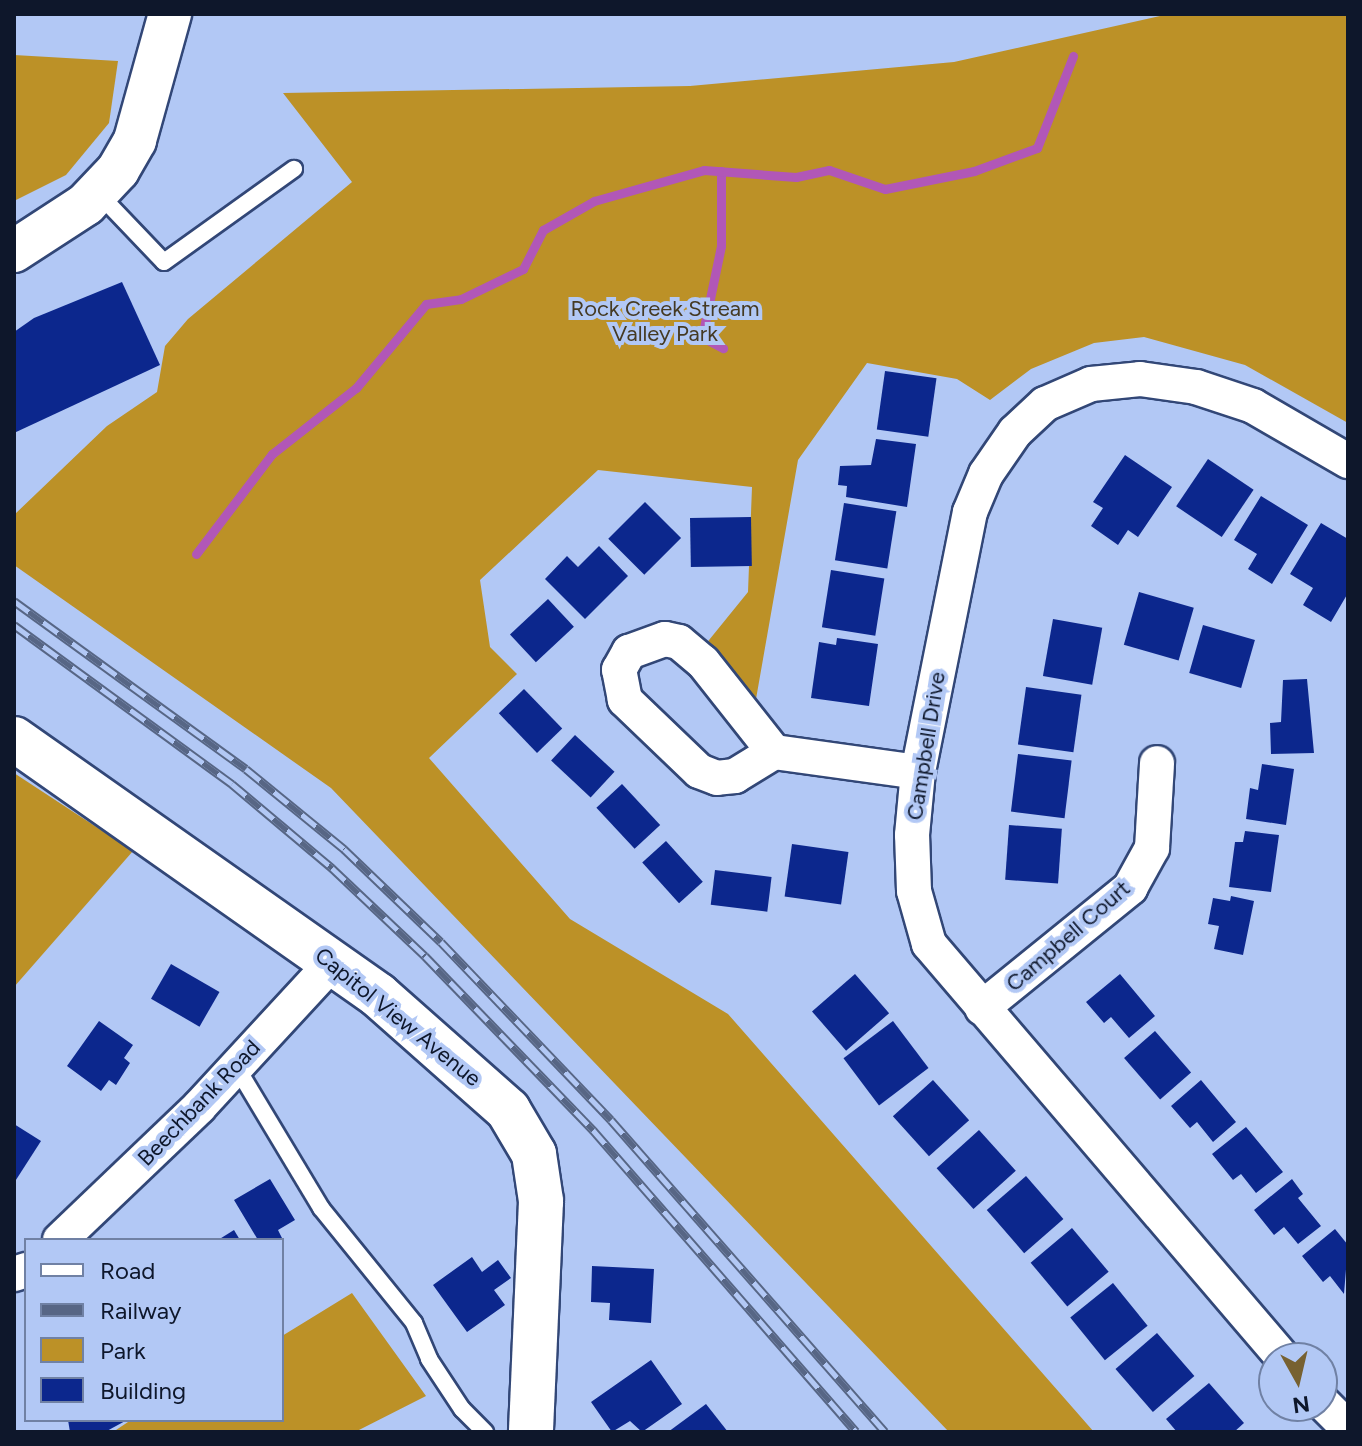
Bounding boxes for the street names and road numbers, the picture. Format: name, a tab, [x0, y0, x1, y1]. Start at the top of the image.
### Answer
street label: Campbell Drive	[901, 670, 951, 822]
street label: Campbell Court	[1001, 875, 1135, 997]
street label: Capitol View Avenue	[310, 942, 486, 1092]
street label: Beechbank Road	[132, 1035, 266, 1171]

